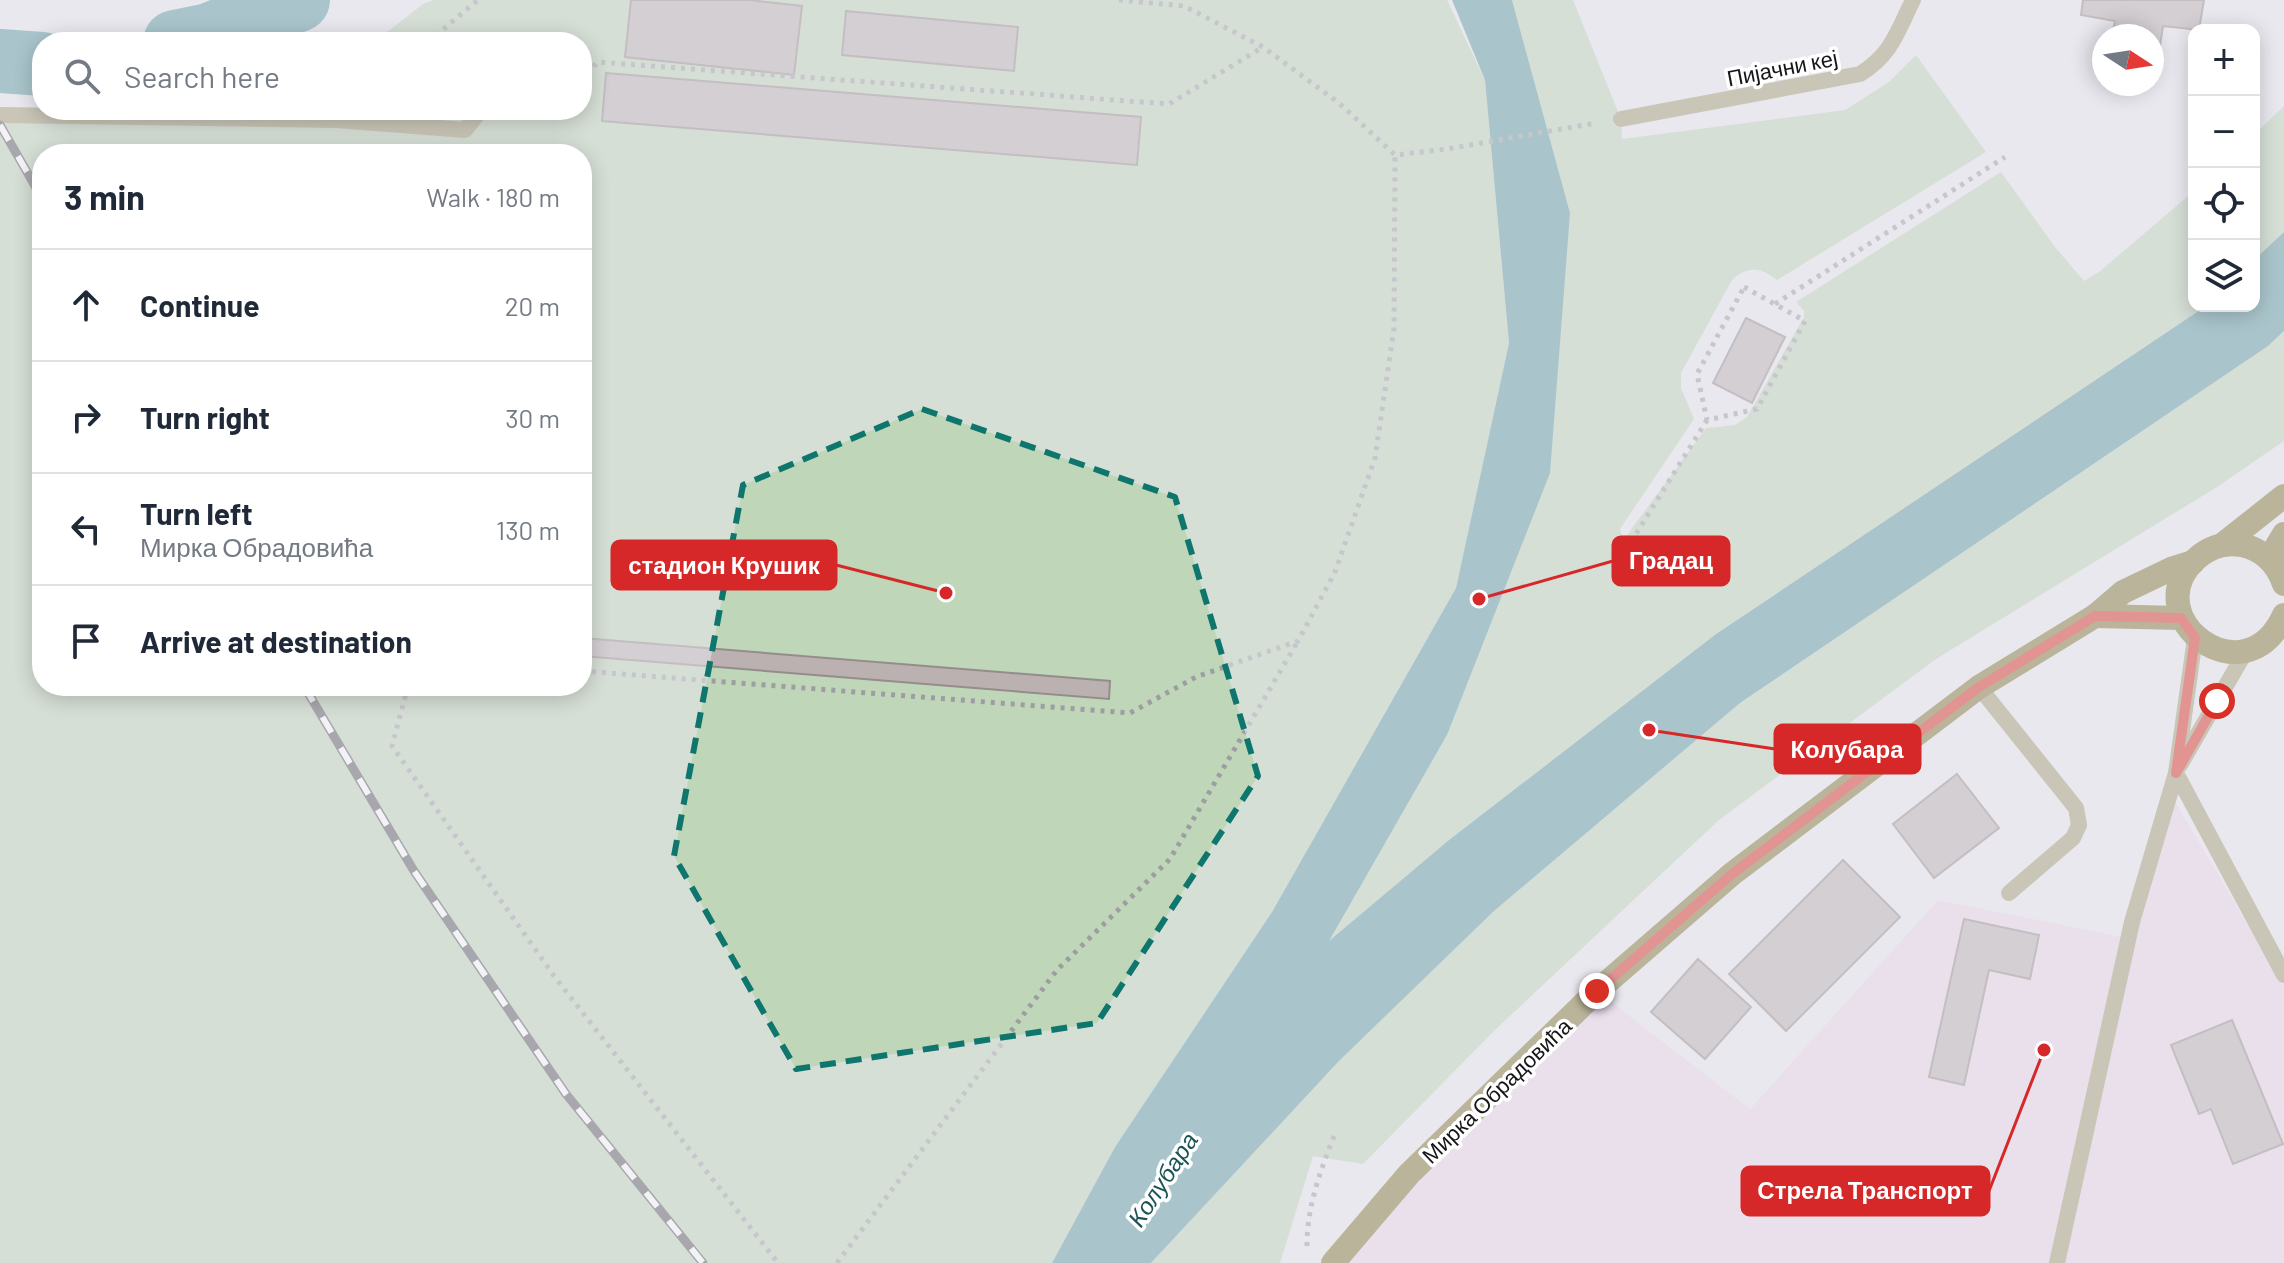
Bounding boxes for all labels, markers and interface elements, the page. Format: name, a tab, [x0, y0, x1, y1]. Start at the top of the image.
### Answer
north arrow	[2092, 24, 2164, 96]
map controls	[2188, 24, 2260, 312]
button: +	[2188, 24, 2260, 96]
search box	[32, 32, 592, 120]
street label: Пијачни кеј	[1725, 44, 1840, 91]
icon: search	[60, 54, 104, 98]
text: Search here	[124, 58, 280, 94]
button: −	[2188, 96, 2260, 168]
button: locate	[2188, 168, 2260, 240]
text: 3 min	[64, 176, 145, 217]
text: Walk · 180 m	[426, 181, 560, 212]
button: layers	[2188, 240, 2260, 312]
icon: ahead	[64, 283, 108, 327]
text: Continue	[140, 287, 260, 323]
text: 20 m	[505, 290, 560, 321]
icon: right	[64, 395, 108, 439]
text: Turn right	[140, 399, 270, 435]
text: 30 m	[505, 402, 560, 433]
text: Turn left	[140, 495, 253, 531]
icon: left	[64, 507, 108, 551]
text: 130 m	[496, 514, 560, 545]
text: Мирка Обрадовића	[140, 531, 373, 562]
callout: Градац	[1613, 537, 1729, 585]
callout: стадион Крушик	[612, 541, 836, 589]
text: Градац	[1629, 545, 1713, 574]
text: стадион Крушик	[628, 550, 821, 579]
icon: arrive	[64, 619, 108, 663]
text: Arrive at destination	[140, 623, 412, 659]
route start	[2199, 683, 2235, 719]
callout: Колубара	[1775, 725, 1920, 773]
text: Колубара	[1790, 734, 1904, 763]
route end	[1579, 973, 1615, 1009]
street label: Мирка Обрадовића	[1416, 1012, 1577, 1169]
water label: Колубара	[1121, 1127, 1203, 1231]
callout: Стрела Транспорт	[1742, 1167, 1989, 1215]
text: Стрела Транспорт	[1757, 1175, 1973, 1204]

